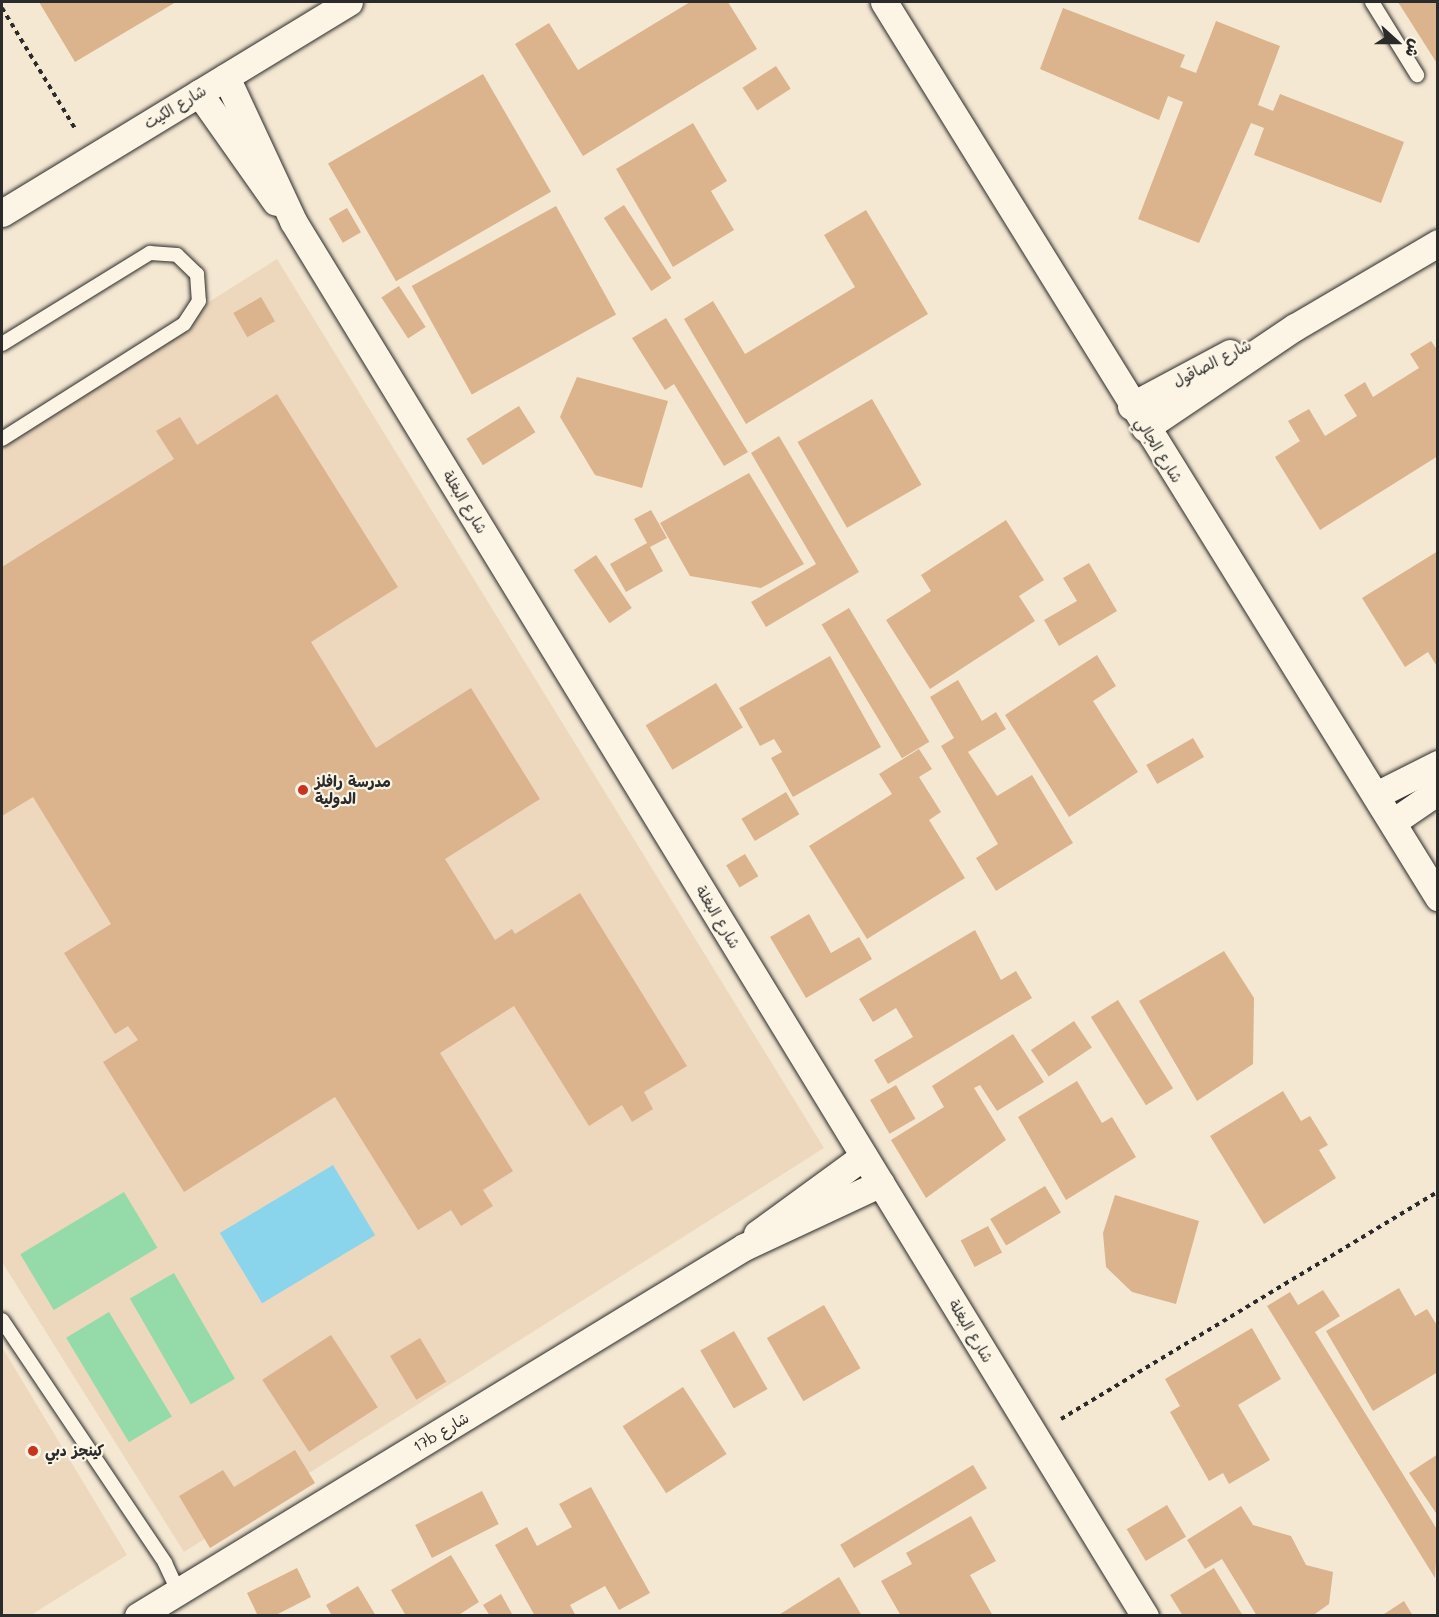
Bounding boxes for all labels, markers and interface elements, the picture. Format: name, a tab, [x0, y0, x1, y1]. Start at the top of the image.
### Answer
north arrow	[1367, 12, 1427, 72]
text: ش	[1401, 37, 1427, 61]
street label: شارع الكيت	[141, 81, 209, 133]
street label: شارع الصاقول	[1170, 336, 1254, 390]
street label: شارع الجالي	[1132, 414, 1186, 486]
street label: شارع البغلة	[439, 467, 491, 537]
place label: مدرسة رافلز الدولية	[315, 772, 391, 807]
marker: مدرسة رافلز الدولية	[296, 783, 310, 797]
street label: شارع البغلة	[692, 882, 744, 952]
street label: شارع البغلة	[945, 1296, 997, 1366]
street label: 17b شارع	[410, 1408, 472, 1456]
place label: كينجز دبي	[45, 1442, 104, 1460]
marker: كينجز دبي	[26, 1444, 40, 1458]

